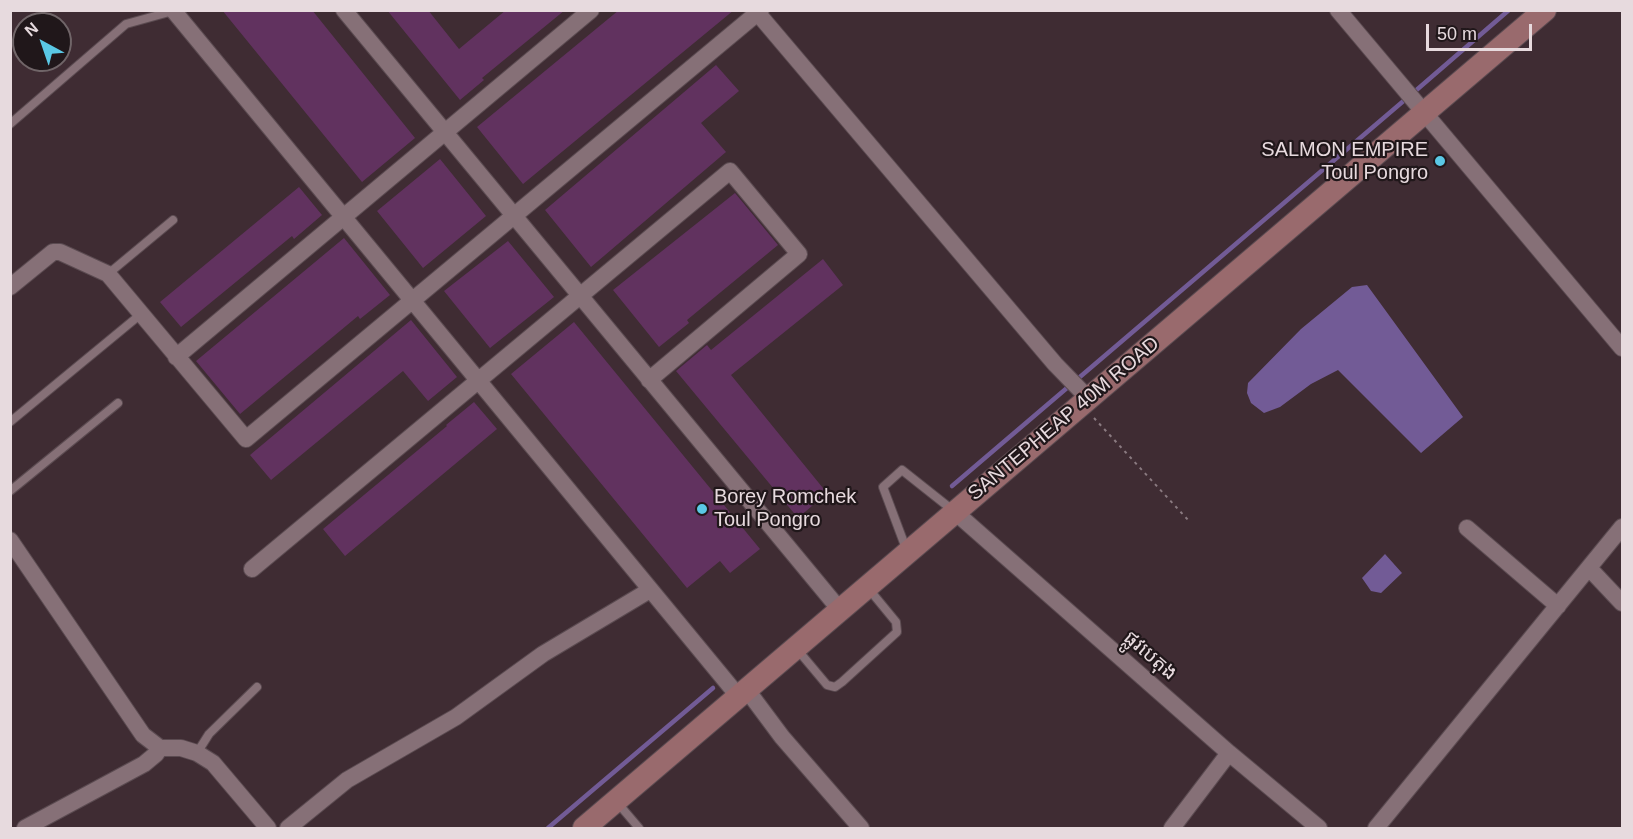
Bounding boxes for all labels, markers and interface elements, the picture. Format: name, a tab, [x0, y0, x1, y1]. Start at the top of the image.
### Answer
north arrow	[12, 12, 72, 72]
scale bar	[1429, 12, 1536, 50]
text: N	[22, 19, 41, 40]
text: 50 m	[1437, 24, 1477, 44]
place label: SALMON EMPIRE Toul Pongro	[1261, 138, 1428, 185]
marker: SALMON EMPIRE Toul Pongro	[1433, 154, 1447, 168]
street label: SANTEPHEAP 40M ROAD	[963, 332, 1165, 506]
place label: Borey Romchek Toul Pongro	[714, 485, 856, 532]
marker: Borey Romchek Toul Pongro	[695, 502, 709, 516]
street label: ផ្លូវបេតុង	[1118, 626, 1182, 686]

